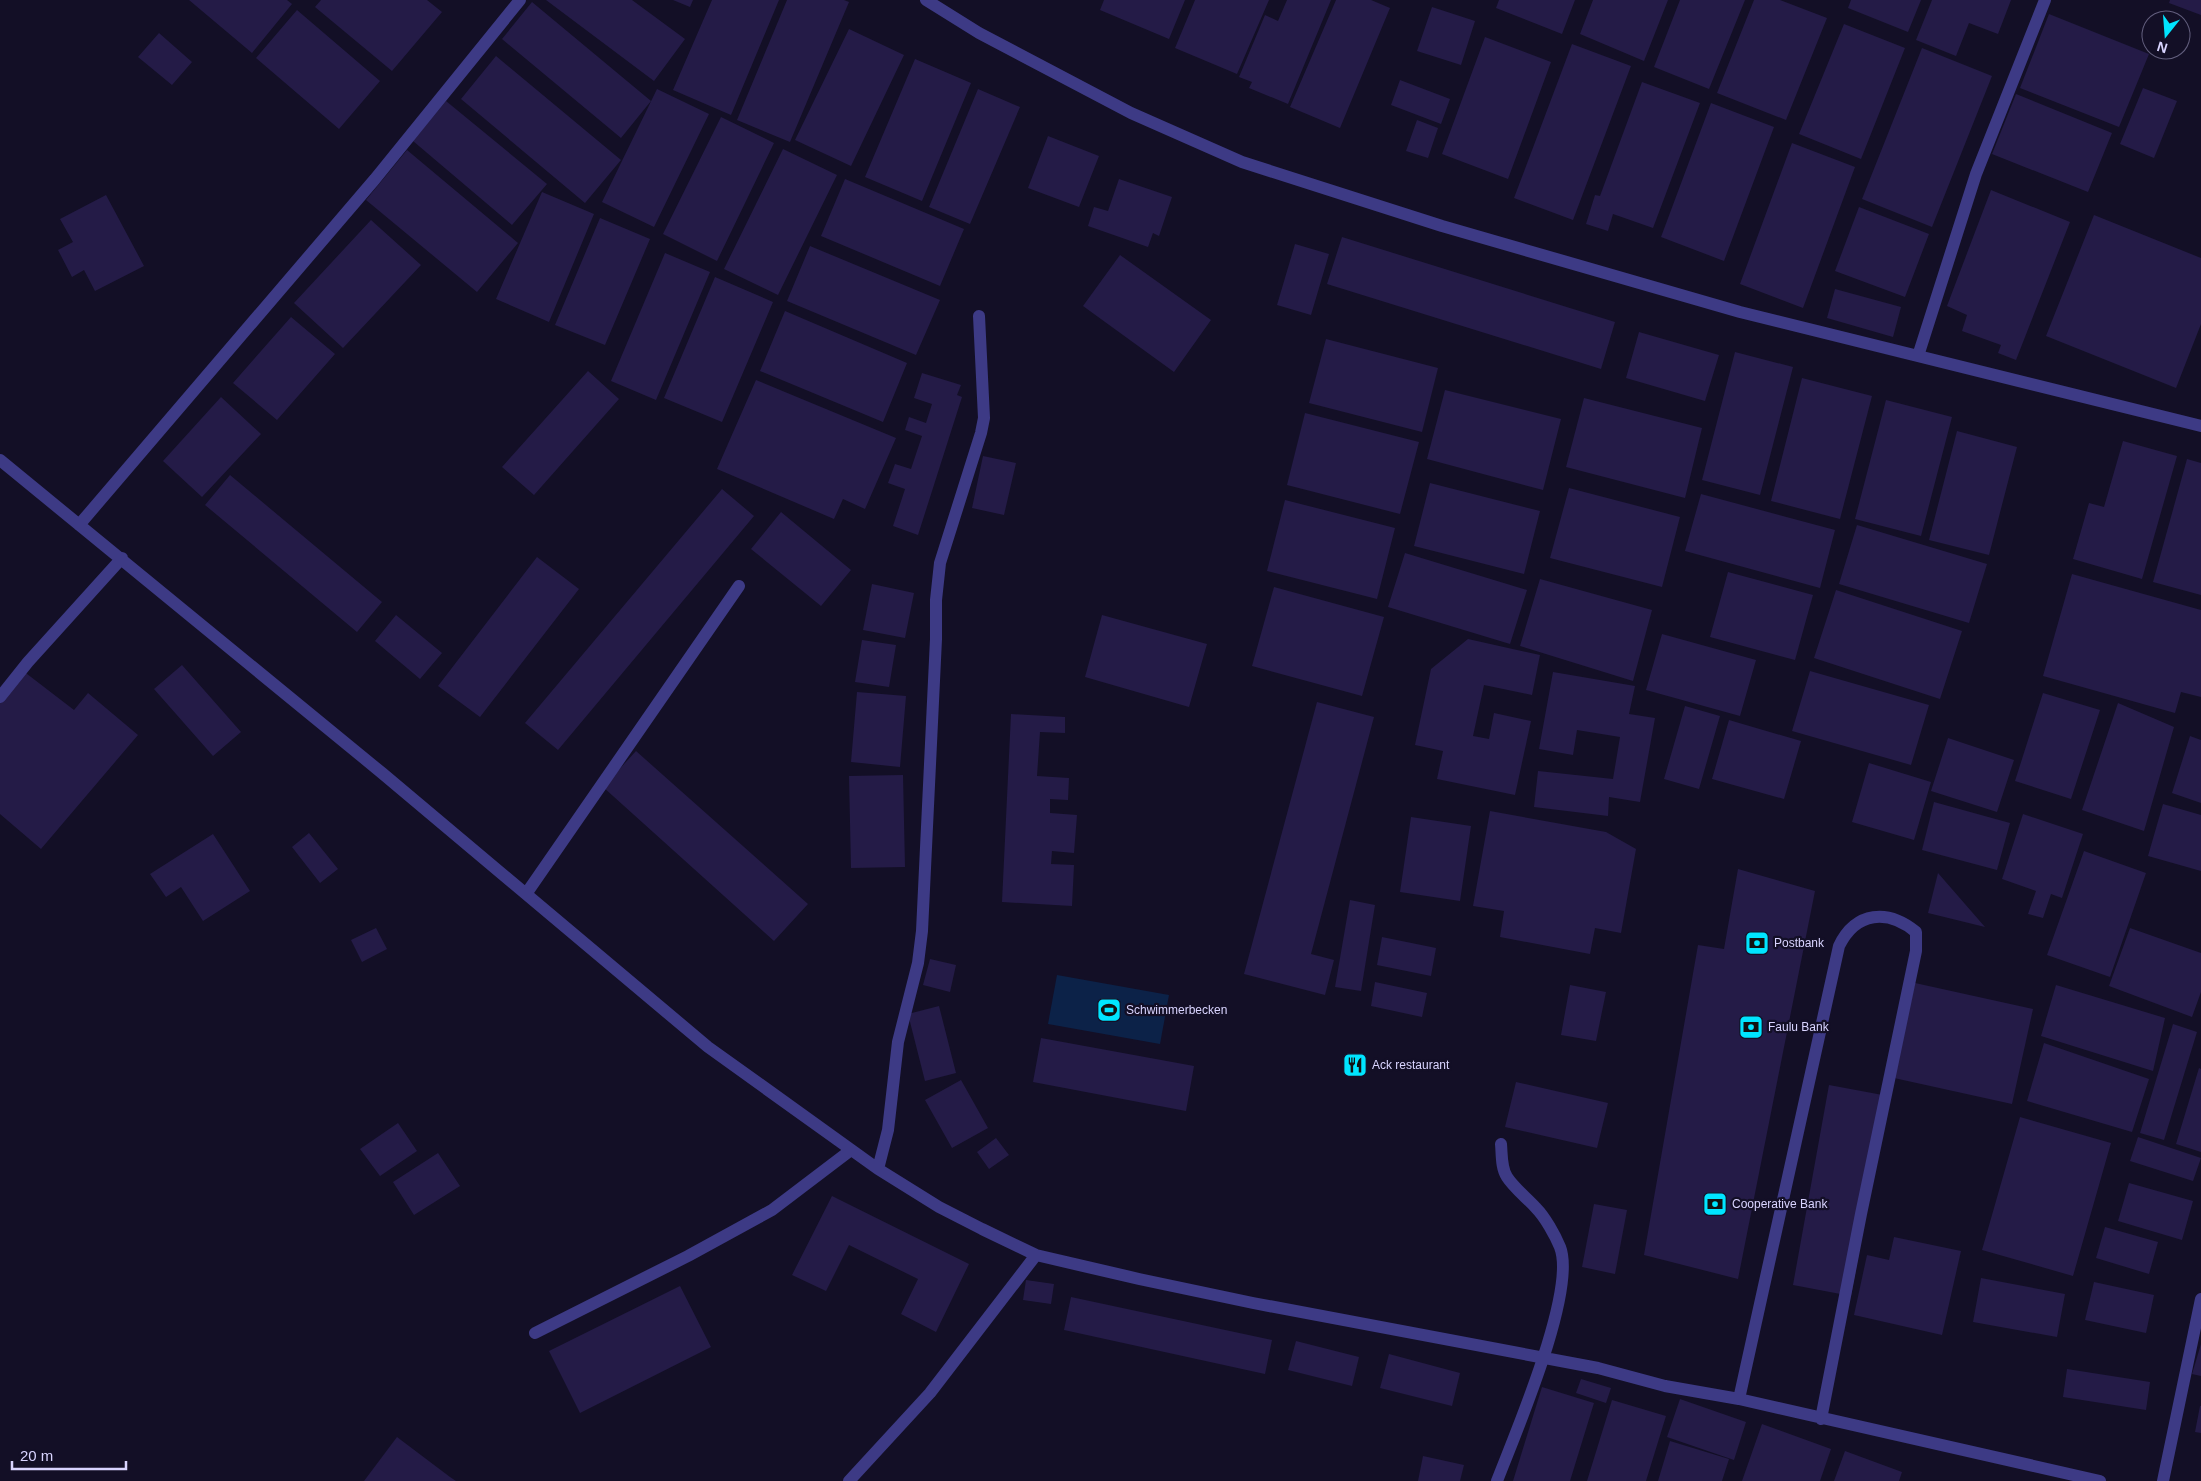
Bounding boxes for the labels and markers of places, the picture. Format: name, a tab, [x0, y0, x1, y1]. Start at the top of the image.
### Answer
bank icon: Postbank	[1744, 930, 1770, 956]
place label: Postbank	[1774, 936, 1825, 950]
sports icon: Schwimmerbecken	[1096, 997, 1122, 1023]
place label: Schwimmerbecken	[1126, 1003, 1227, 1017]
bank icon: Faulu Bank	[1738, 1014, 1764, 1040]
place label: Faulu Bank	[1768, 1020, 1830, 1034]
restaurant icon: Ack restaurant	[1342, 1052, 1368, 1078]
place label: Ack restaurant	[1372, 1058, 1450, 1072]
bank icon: Cooperative Bank	[1702, 1191, 1728, 1217]
place label: Cooperative Bank	[1732, 1197, 1828, 1211]

